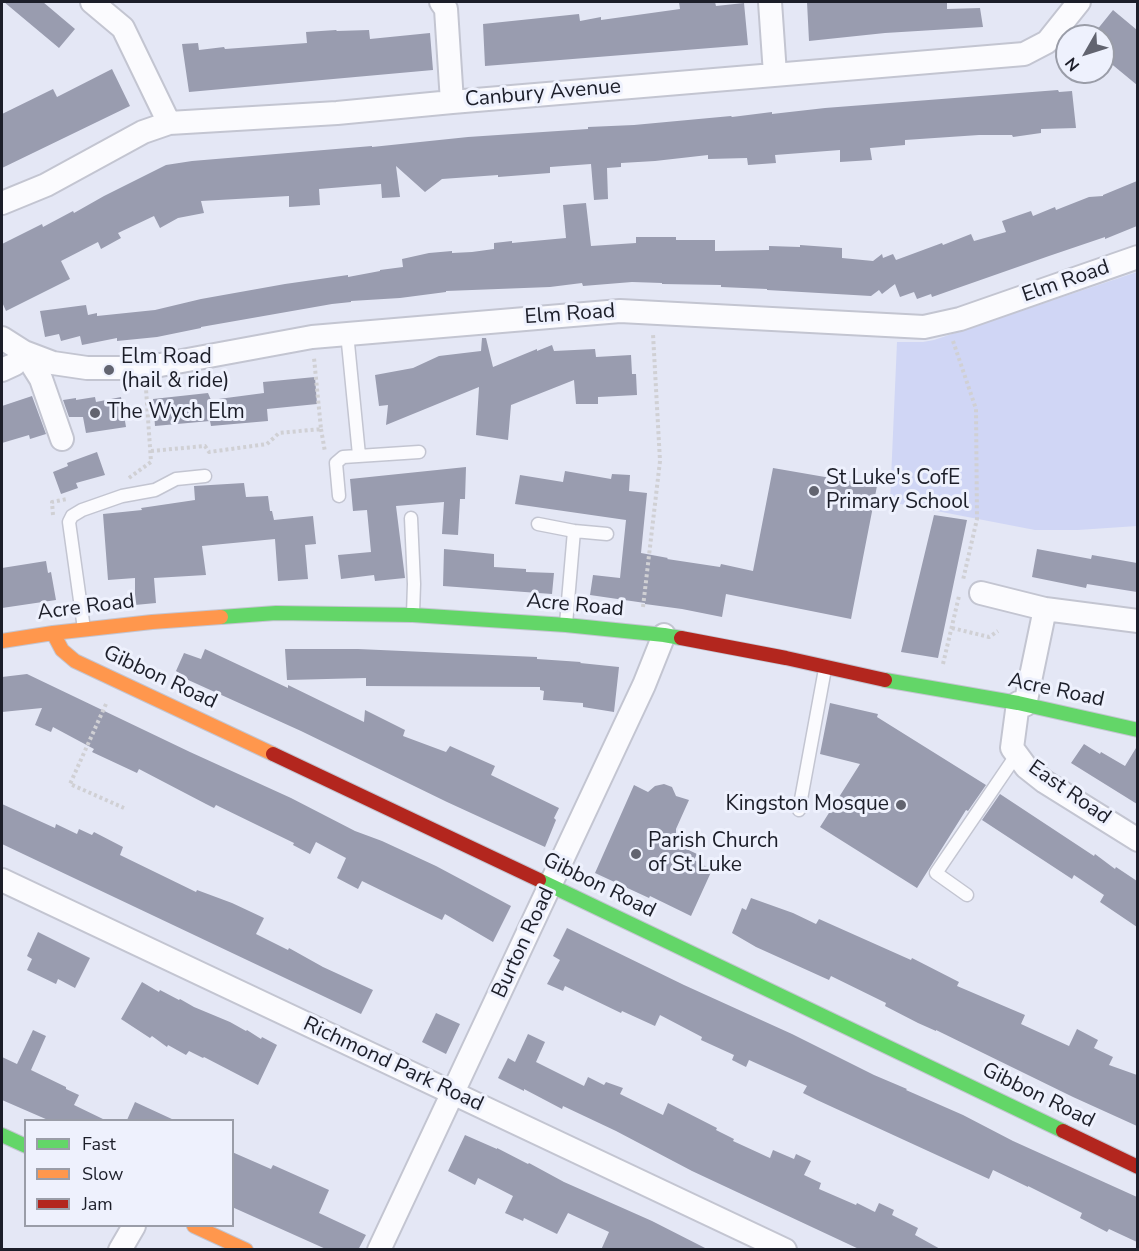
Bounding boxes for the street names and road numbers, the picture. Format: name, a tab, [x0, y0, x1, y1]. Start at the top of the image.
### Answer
street label: Canbury Avenue	[464, 75, 622, 113]
street label: Elm Road	[1019, 255, 1113, 309]
street label: Elm Road	[524, 299, 616, 331]
street label: Acre Road	[525, 589, 625, 623]
street label: Acre Road	[36, 590, 136, 626]
street label: Gibbon Road	[99, 641, 221, 715]
street label: Acre Road	[1006, 669, 1106, 713]
street label: East Road	[1023, 755, 1115, 831]
street label: Gibbon Road	[538, 848, 660, 924]
street label: Burton Road	[487, 884, 561, 1002]
street label: Richmond Park Road	[299, 1012, 487, 1118]
street label: Gibbon Road	[977, 1058, 1099, 1134]

